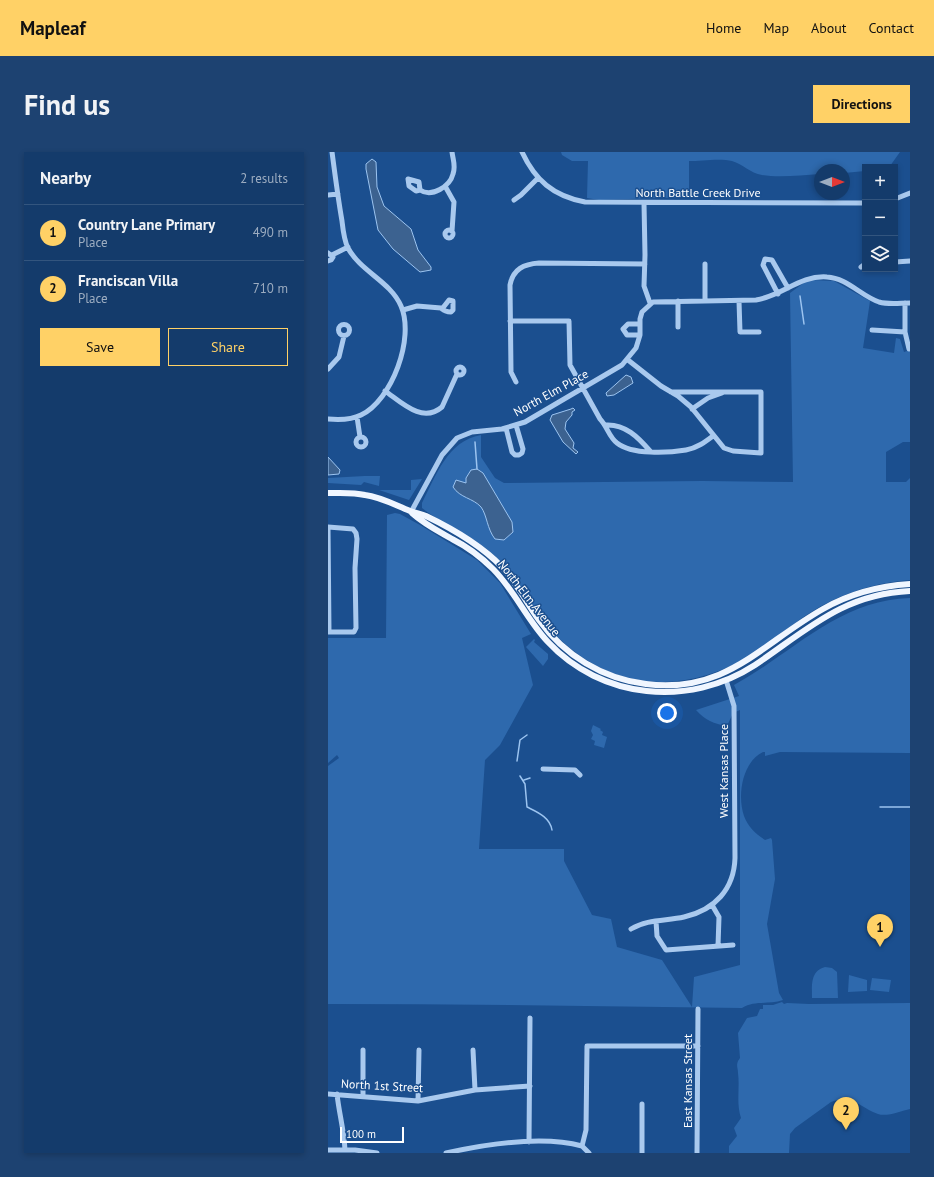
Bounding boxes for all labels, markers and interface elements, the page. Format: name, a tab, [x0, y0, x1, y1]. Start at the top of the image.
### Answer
text: Mapleaf	[20, 16, 86, 40]
text: Home	[706, 19, 741, 37]
text: Map	[763, 19, 789, 37]
text: About	[811, 19, 847, 37]
text: Contact	[869, 19, 914, 37]
button: Directions	[813, 85, 910, 123]
text: Find us	[24, 86, 110, 123]
north arrow	[814, 164, 850, 200]
map controls	[862, 164, 898, 272]
button: +	[862, 164, 898, 200]
text: Nearby	[40, 167, 91, 189]
text: 2 results	[240, 170, 288, 187]
street label: North Battle Creek Drive	[636, 185, 760, 200]
button: −	[862, 200, 898, 236]
text: Country Lane Primary	[78, 215, 215, 234]
text: 1	[49, 224, 57, 241]
text: 490 m	[253, 224, 288, 241]
text: Place	[78, 234, 108, 251]
button: layers	[862, 236, 898, 272]
text: Franciscan Villa	[78, 271, 178, 290]
text: 2	[49, 280, 57, 297]
text: 710 m	[253, 280, 288, 297]
text: Place	[78, 290, 108, 307]
button: Save	[40, 328, 160, 366]
button: Share	[168, 328, 288, 366]
street label: North Elm Place	[511, 366, 591, 419]
street label: North Elm Avenue	[495, 557, 564, 639]
your location	[657, 703, 677, 723]
street label: West Kansas Place	[716, 724, 731, 818]
pin: 1	[867, 914, 893, 947]
street label: East Kansas Street	[680, 1034, 695, 1128]
street label: North 1st Street	[341, 1076, 424, 1095]
pin: 2	[833, 1097, 859, 1130]
scale bar	[340, 1125, 404, 1144]
text: 100 m	[346, 1127, 376, 1141]

